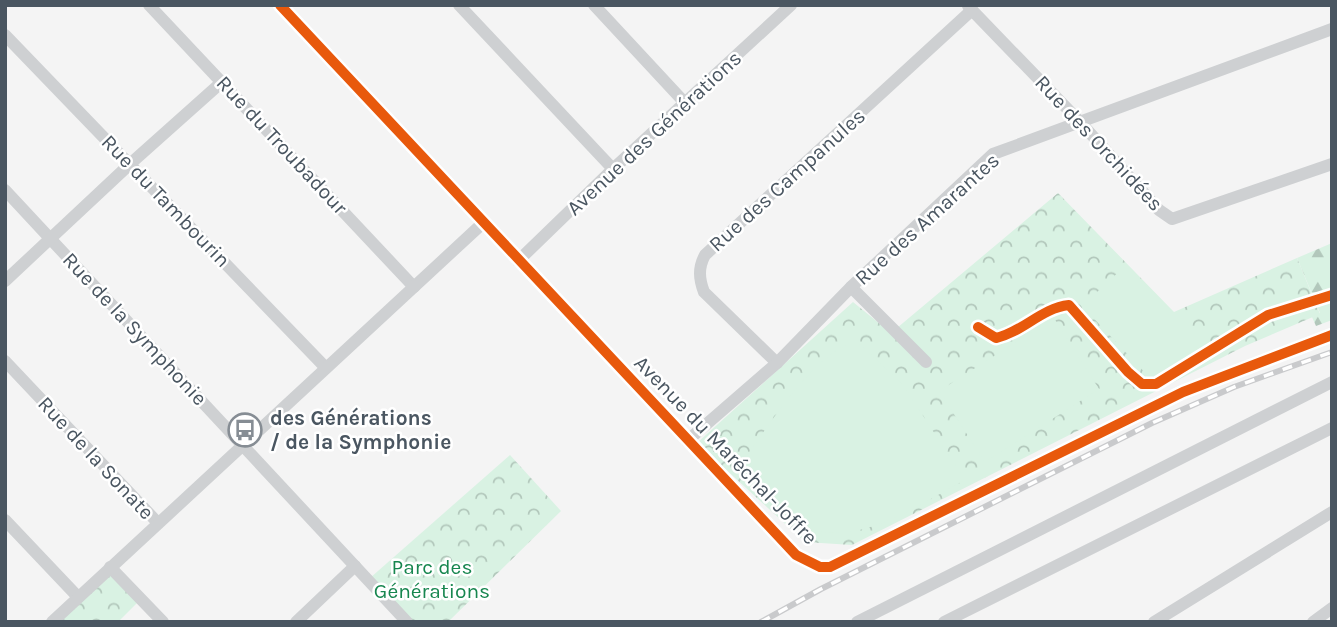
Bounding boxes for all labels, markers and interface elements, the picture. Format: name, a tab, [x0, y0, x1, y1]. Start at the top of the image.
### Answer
street label: Avenue des Générations	[562, 46, 746, 220]
street label: Rue des Orchidées	[1030, 70, 1168, 216]
street label: Rue du Troubadour	[212, 71, 353, 219]
street label: Rue des Campanules	[704, 104, 870, 256]
street label: Rue du Tambourin	[97, 130, 235, 272]
street label: Rue des Amarantes	[850, 148, 1004, 290]
street label: Rue de la Symphonie	[58, 248, 212, 410]
street label: Avenue du Maréchal-Joffre	[630, 351, 822, 549]
street label: Rue de la Sonate	[33, 392, 159, 524]
place label: des Générations / de la Symphonie	[270, 406, 451, 454]
bus stop icon: des Générations / de la Symphonie	[226, 411, 264, 449]
park label: Parc des Générations	[374, 555, 490, 603]

